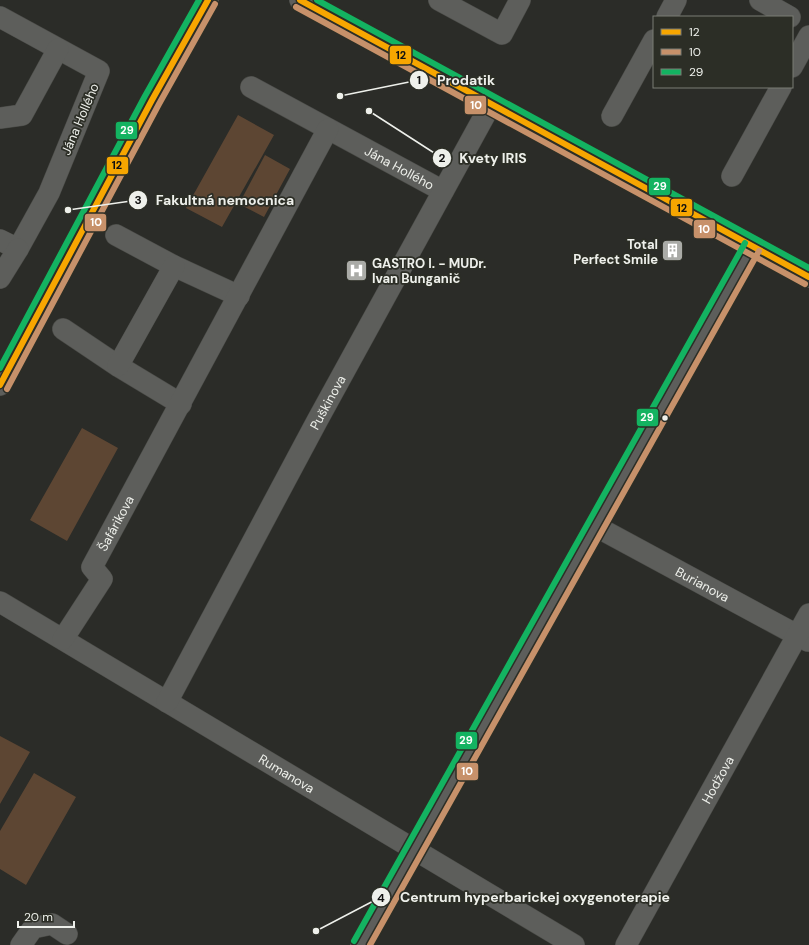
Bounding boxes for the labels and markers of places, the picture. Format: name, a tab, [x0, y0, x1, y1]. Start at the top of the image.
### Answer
callout: Prodatik	[409, 67, 503, 93]
callout: Kvety IRIS	[432, 145, 535, 171]
callout: Fakultná nemocnica	[128, 187, 302, 213]
place label: Total Perfect Smile	[573, 236, 658, 268]
building icon: Total Perfect Smile	[660, 238, 686, 264]
place label: GASTRO I. - MUDr. Ivan Bunganič	[372, 255, 486, 287]
hospital icon: GASTRO I. - MUDr. Ivan Bunganič	[344, 257, 370, 283]
unlabelled marker	[660, 413, 670, 423]
callout: Centrum hyperbarickej oxygenoterapie	[371, 884, 678, 910]

